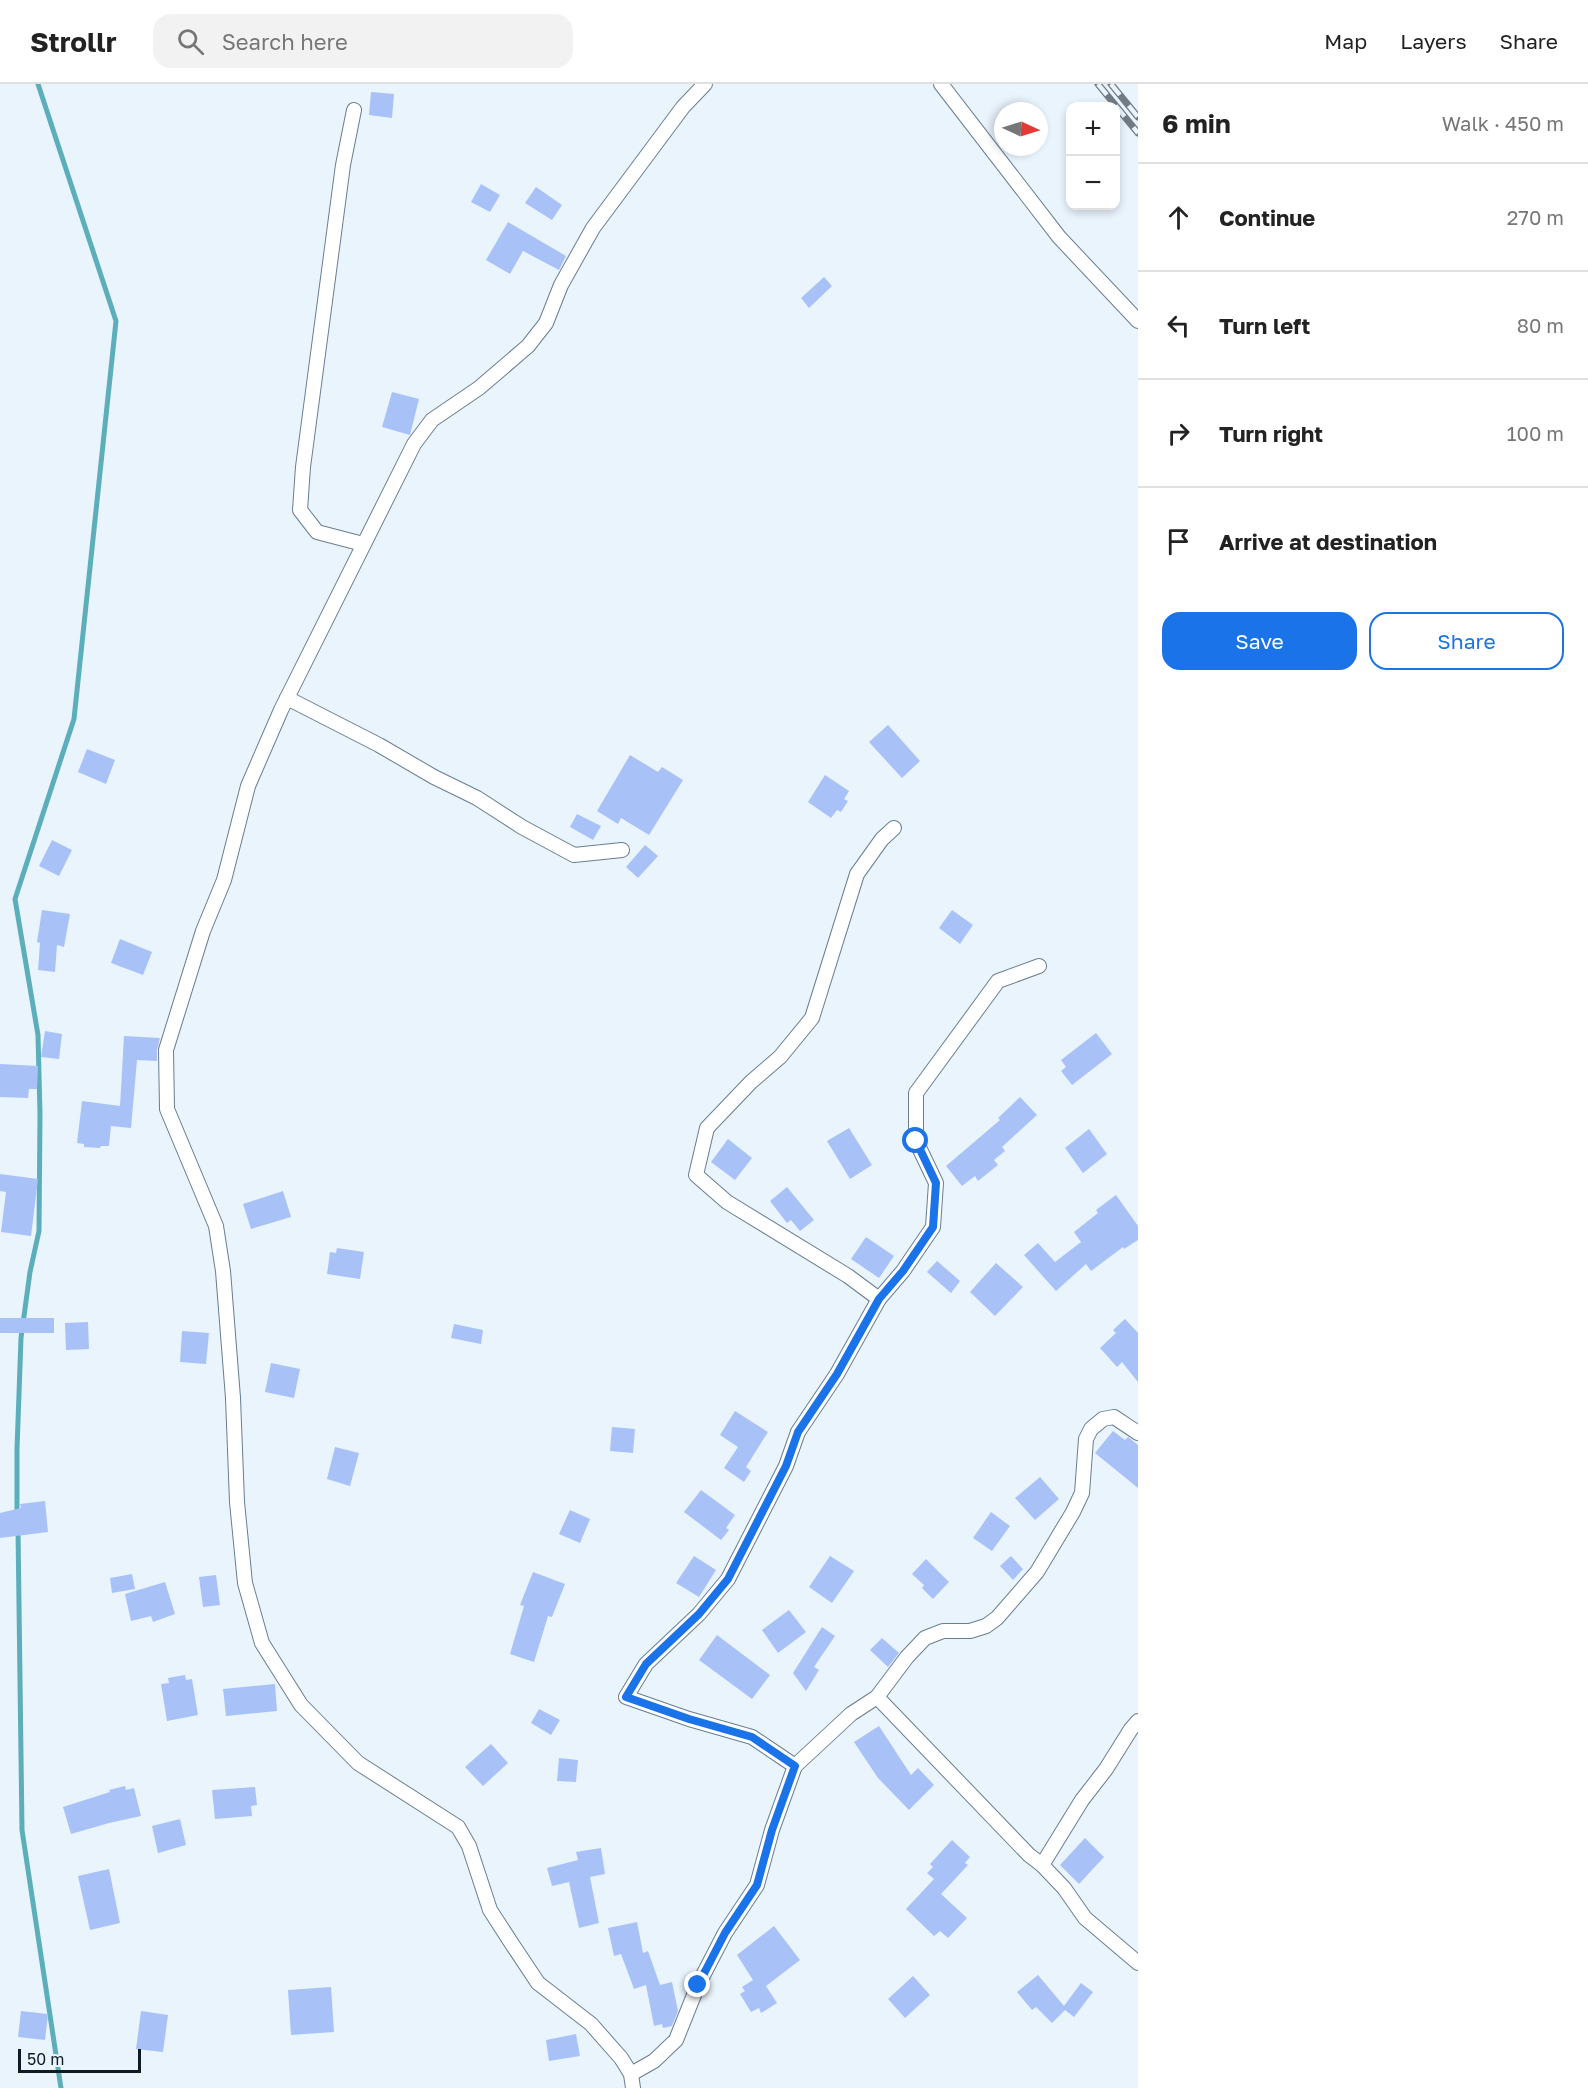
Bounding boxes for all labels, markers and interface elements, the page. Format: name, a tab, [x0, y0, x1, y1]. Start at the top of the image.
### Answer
search box	[153, 14, 573, 68]
text: Strollr	[30, 25, 117, 58]
icon: search	[174, 25, 207, 58]
text: Search here	[222, 28, 348, 55]
text: Map	[1324, 28, 1367, 54]
text: Layers	[1400, 28, 1467, 54]
text: Share	[1500, 28, 1558, 54]
north arrow	[994, 102, 1048, 156]
map controls	[1066, 102, 1120, 210]
button: +	[1066, 102, 1120, 156]
text: 6 min	[1162, 108, 1231, 139]
text: Walk · 450 m	[1442, 111, 1564, 135]
button: −	[1066, 156, 1120, 210]
icon: ahead	[1162, 201, 1195, 234]
text: Continue	[1219, 204, 1315, 231]
text: 270 m	[1507, 205, 1564, 229]
icon: left	[1162, 309, 1195, 342]
text: Turn left	[1219, 312, 1310, 339]
text: 80 m	[1517, 313, 1564, 337]
icon: right	[1162, 417, 1195, 450]
text: Turn right	[1219, 420, 1323, 447]
text: 100 m	[1507, 421, 1564, 445]
icon: arrive	[1162, 525, 1195, 558]
text: Arrive at destination	[1219, 528, 1437, 555]
button: Save	[1162, 612, 1357, 670]
button: Share	[1369, 612, 1564, 670]
route start	[902, 1127, 928, 1153]
route end	[684, 1971, 710, 1997]
scale bar	[18, 2046, 141, 2074]
text: 50 m	[27, 2049, 64, 2069]

